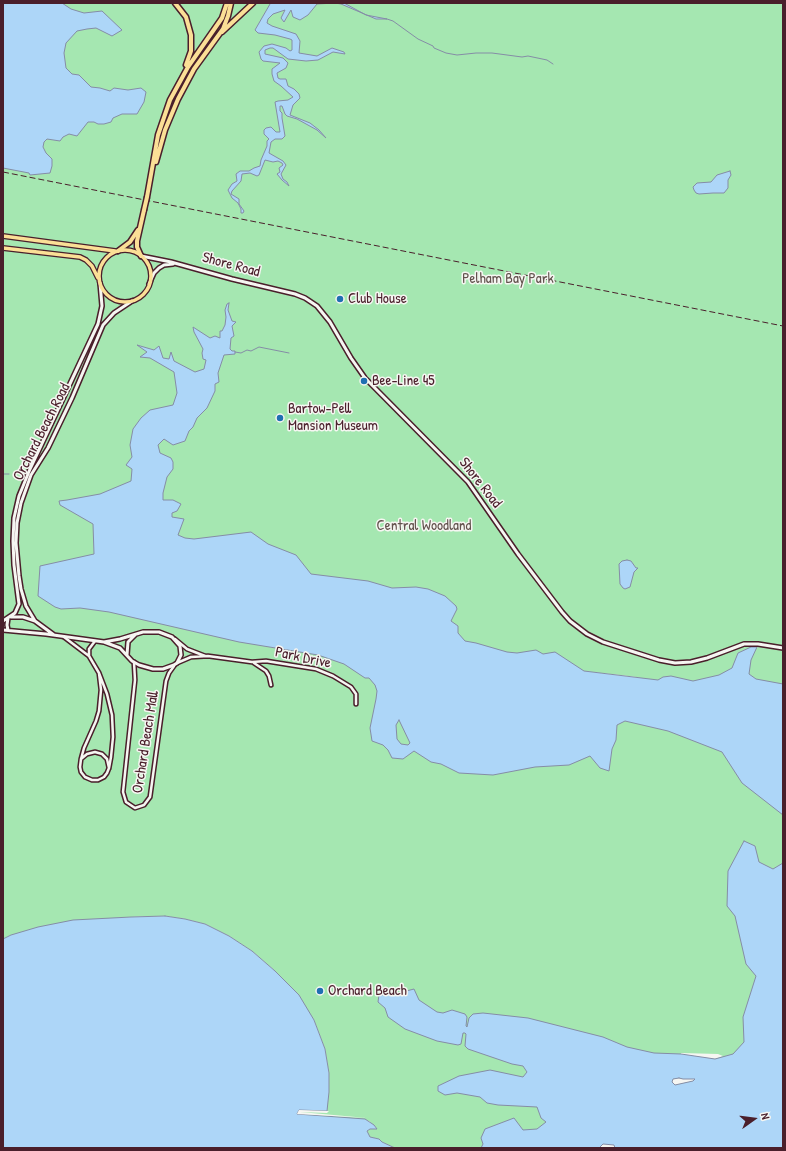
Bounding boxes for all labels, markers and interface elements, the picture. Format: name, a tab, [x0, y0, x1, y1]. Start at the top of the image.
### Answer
street label: Shore Road	[200, 249, 262, 281]
park label: Pelham Bay Park	[462, 270, 554, 288]
place label: Club House	[348, 290, 407, 308]
marker: Club House	[335, 294, 345, 304]
place label: Bee-Line 45	[372, 372, 435, 390]
marker: Bee-Line 45	[359, 376, 369, 386]
street label: Orchard Beach Road	[10, 380, 74, 484]
place label: Bartow-Pell Mansion Museum	[288, 400, 378, 435]
marker: Bartow-Pell Mansion Museum	[275, 413, 285, 423]
street label: Shore Road	[455, 454, 505, 512]
park label: Central Woodland	[377, 517, 471, 535]
street label: Park Drive	[273, 643, 333, 673]
street label: Orchard Beach Mall	[129, 689, 163, 795]
place label: Orchard Beach	[328, 982, 407, 1000]
marker: Orchard Beach	[315, 986, 325, 996]
north arrow	[734, 1099, 774, 1139]
text: N	[758, 1112, 773, 1121]

